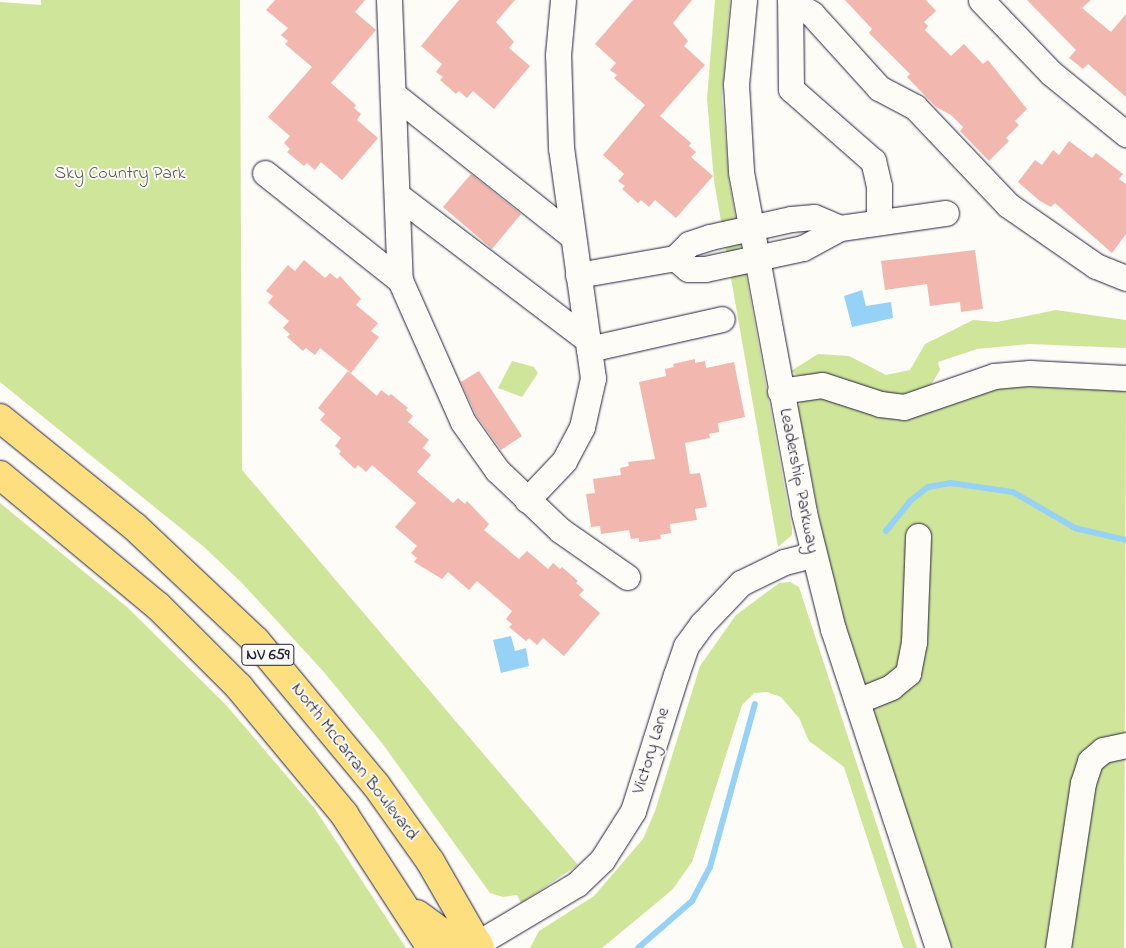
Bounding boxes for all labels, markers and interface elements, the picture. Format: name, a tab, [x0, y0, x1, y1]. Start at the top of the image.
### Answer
park label: Sky Country Park	[55, 163, 185, 185]
street label: Leadership Parkway	[773, 407, 823, 555]
road number: NV 659	[240, 642, 296, 668]
street label: North McCarran Boulevard	[286, 679, 422, 845]
street label: Victory Lane	[629, 705, 675, 797]

